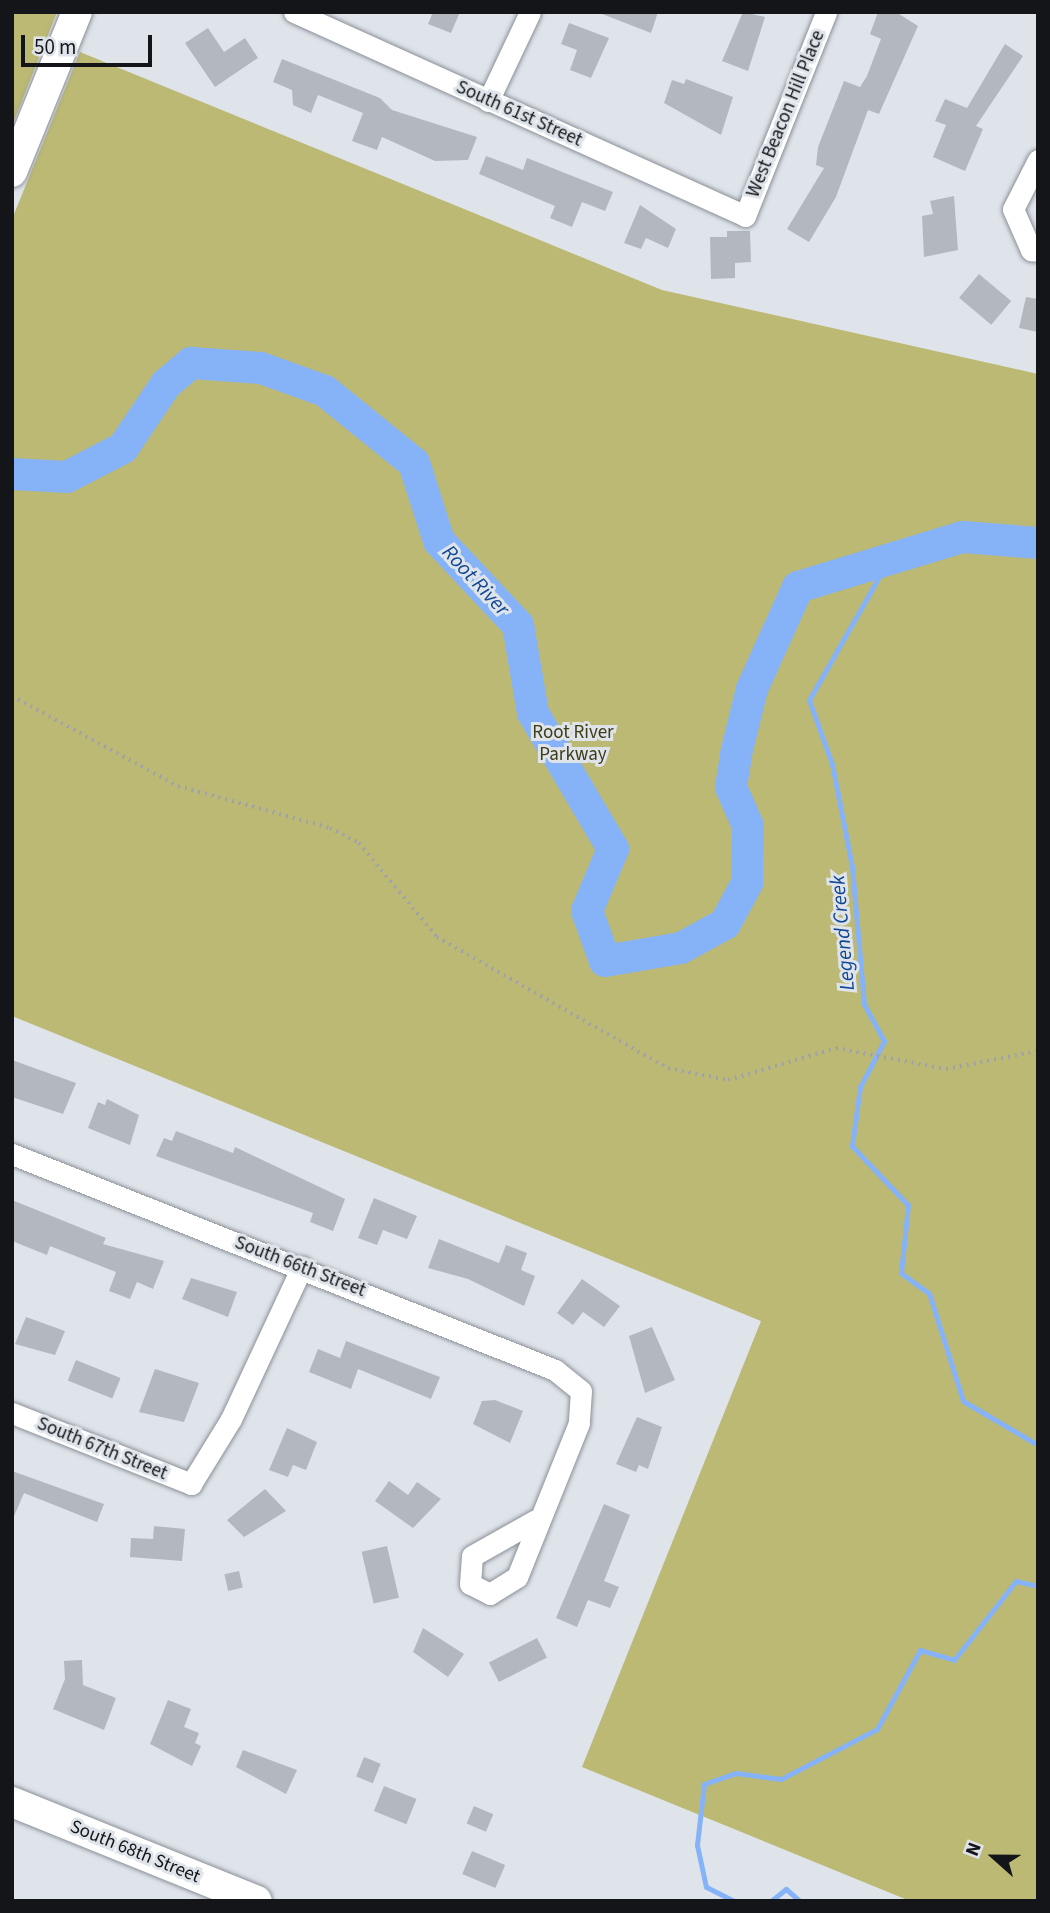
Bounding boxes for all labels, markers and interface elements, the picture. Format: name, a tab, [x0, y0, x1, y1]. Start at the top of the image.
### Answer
scale bar	[24, 21, 156, 65]
street label: West Beacon Hill Place	[742, 27, 830, 201]
text: 50 m	[34, 32, 76, 62]
street label: South 61st Street	[452, 76, 586, 152]
water label: Root River	[437, 539, 515, 621]
park label: Root River Parkway	[532, 722, 614, 766]
water label: Legend Creek	[824, 874, 860, 992]
street label: South 66th Street	[231, 1232, 369, 1302]
street label: South 67th Street	[34, 1413, 170, 1485]
street label: South 68th Street	[67, 1816, 203, 1888]
north arrow	[959, 1822, 1029, 1892]
text: N	[959, 1839, 989, 1860]

